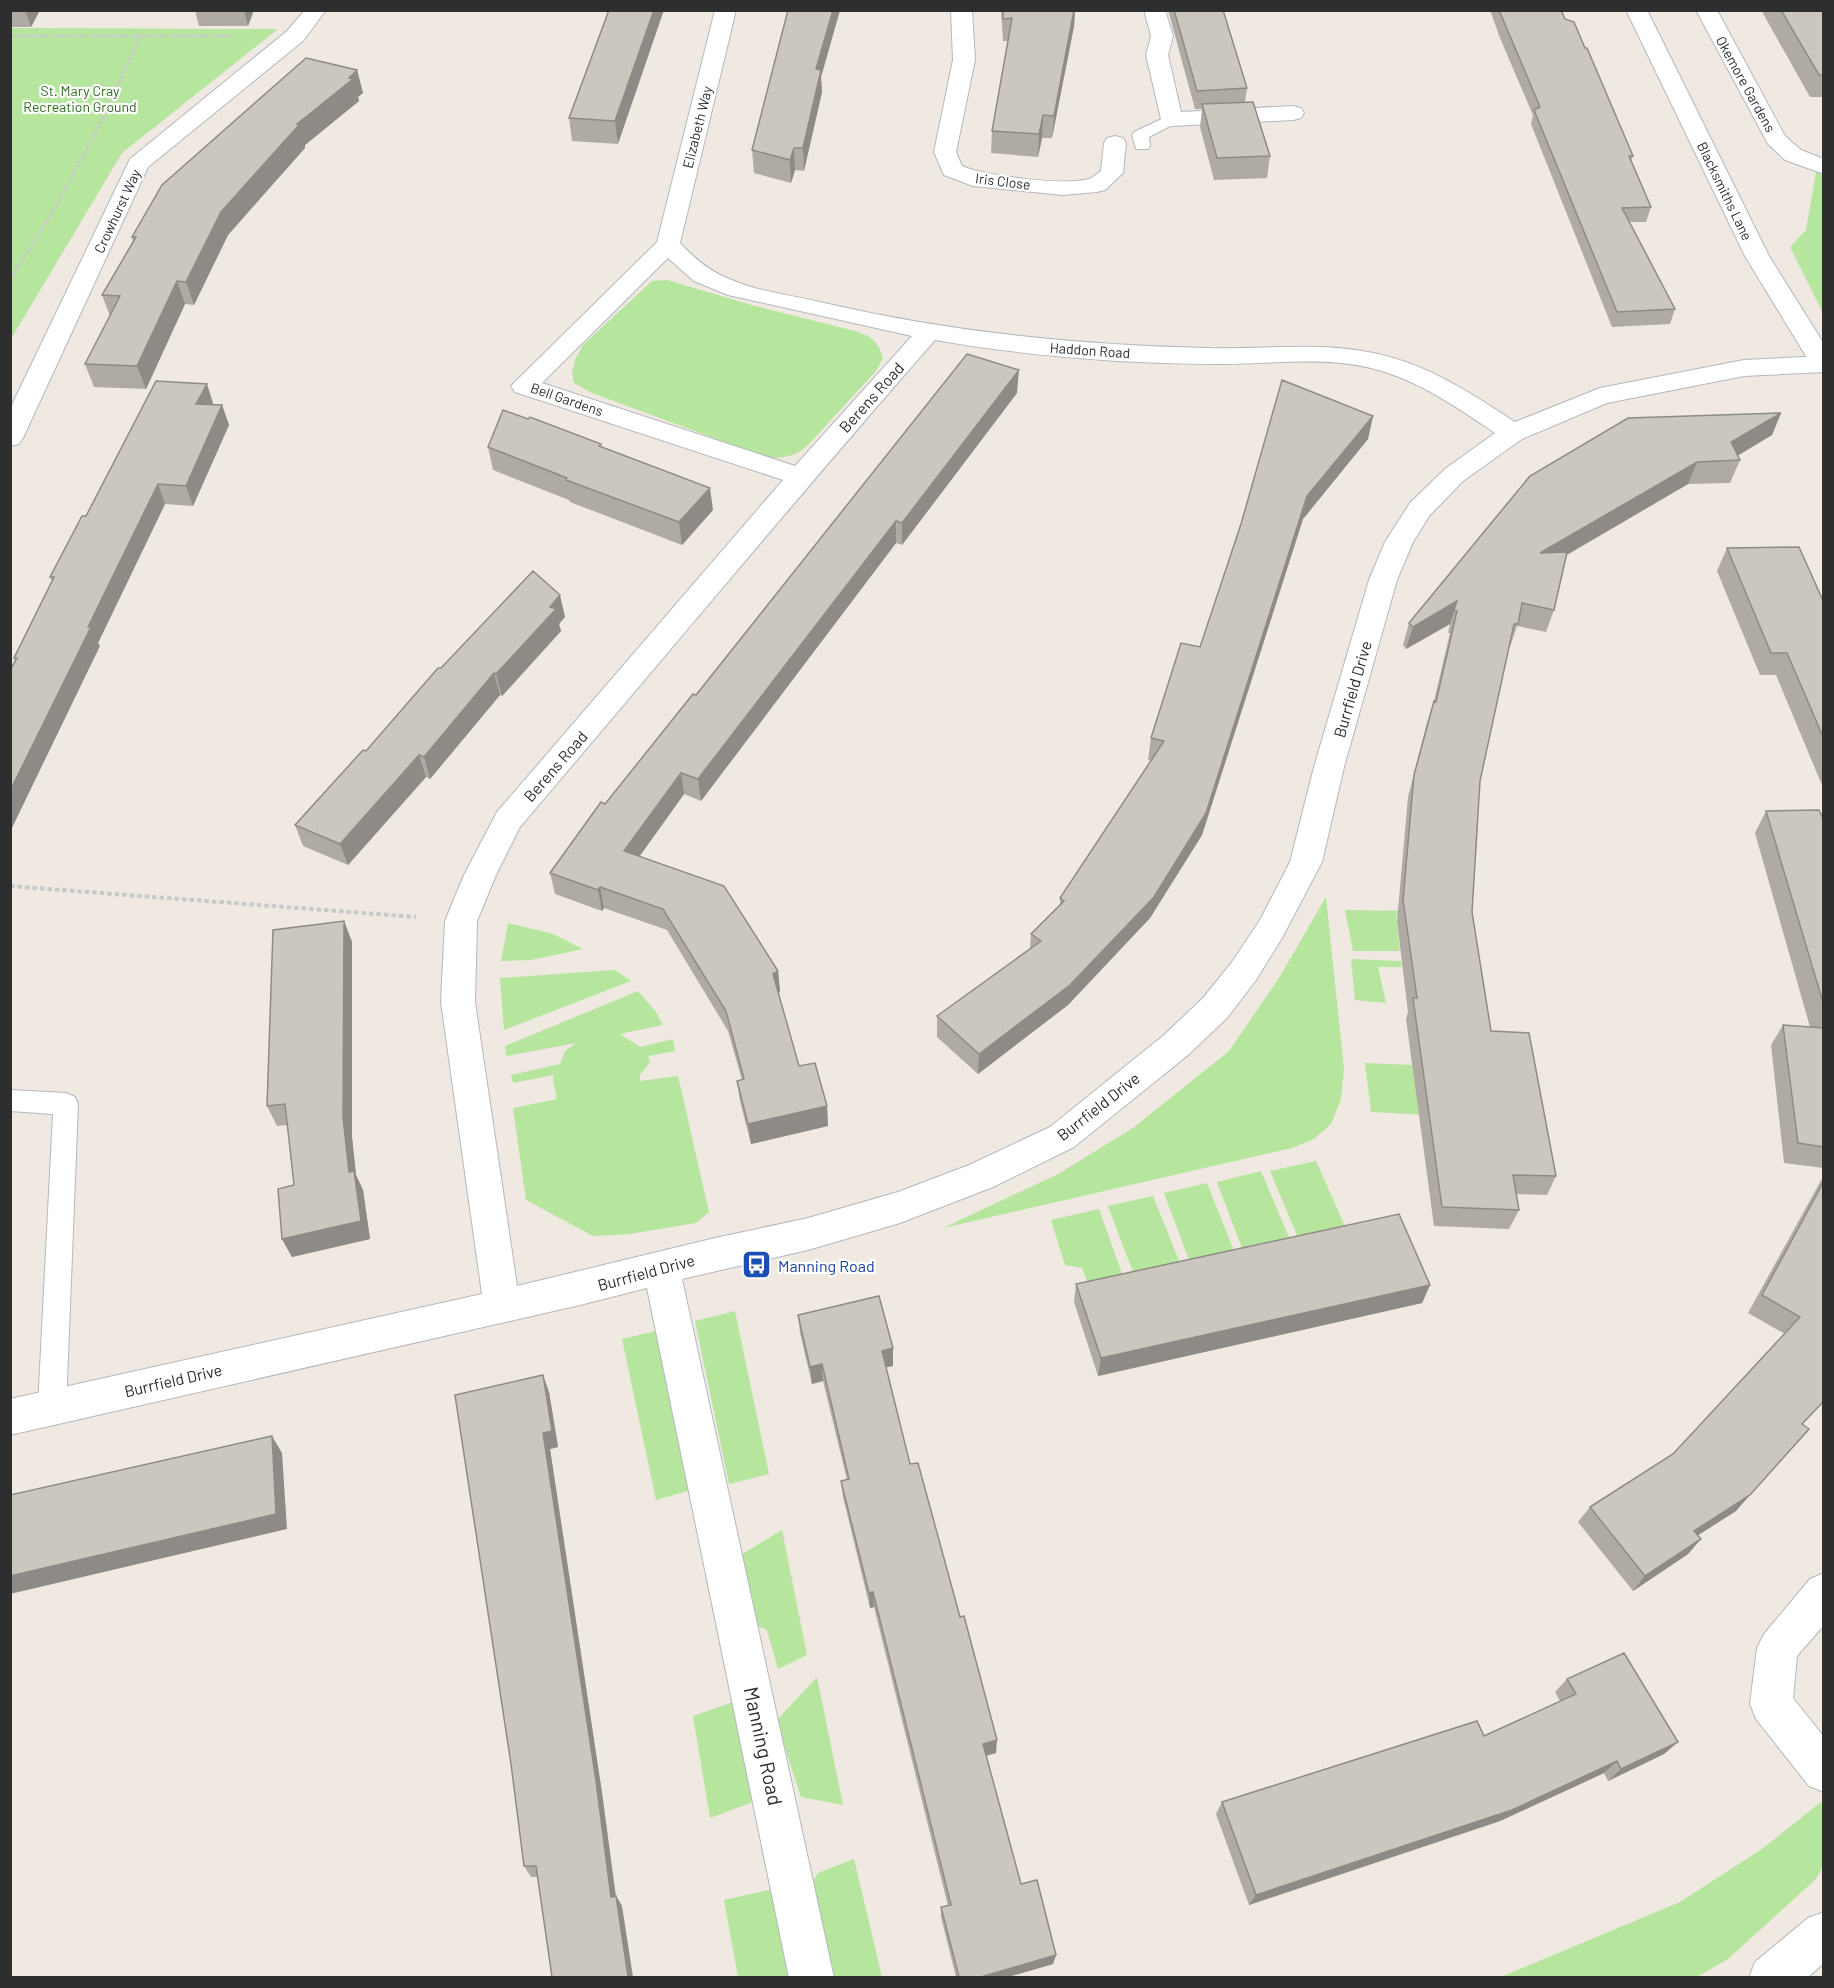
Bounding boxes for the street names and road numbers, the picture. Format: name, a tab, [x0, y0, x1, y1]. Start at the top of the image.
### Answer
street label: Okemore Gardens	[1713, 33, 1780, 135]
street label: Elizabeth Way	[679, 84, 716, 170]
street label: Blacksmiths Lane	[1694, 139, 1756, 243]
street label: Crowhurst Way	[90, 166, 144, 256]
street label: Iris Close	[974, 169, 1032, 193]
street label: Haddon Road	[1049, 339, 1131, 361]
street label: Berens Road	[835, 358, 907, 436]
street label: Bell Gardens	[529, 379, 606, 419]
street label: Burrfield Drive	[1329, 638, 1375, 740]
street label: Berens Road	[519, 727, 591, 805]
street label: Burrfield Drive	[1053, 1068, 1143, 1144]
street label: Burrfield Drive	[595, 1250, 697, 1294]
street label: Burrfield Drive	[122, 1360, 224, 1400]
street label: Manning Road	[740, 1684, 788, 1808]

